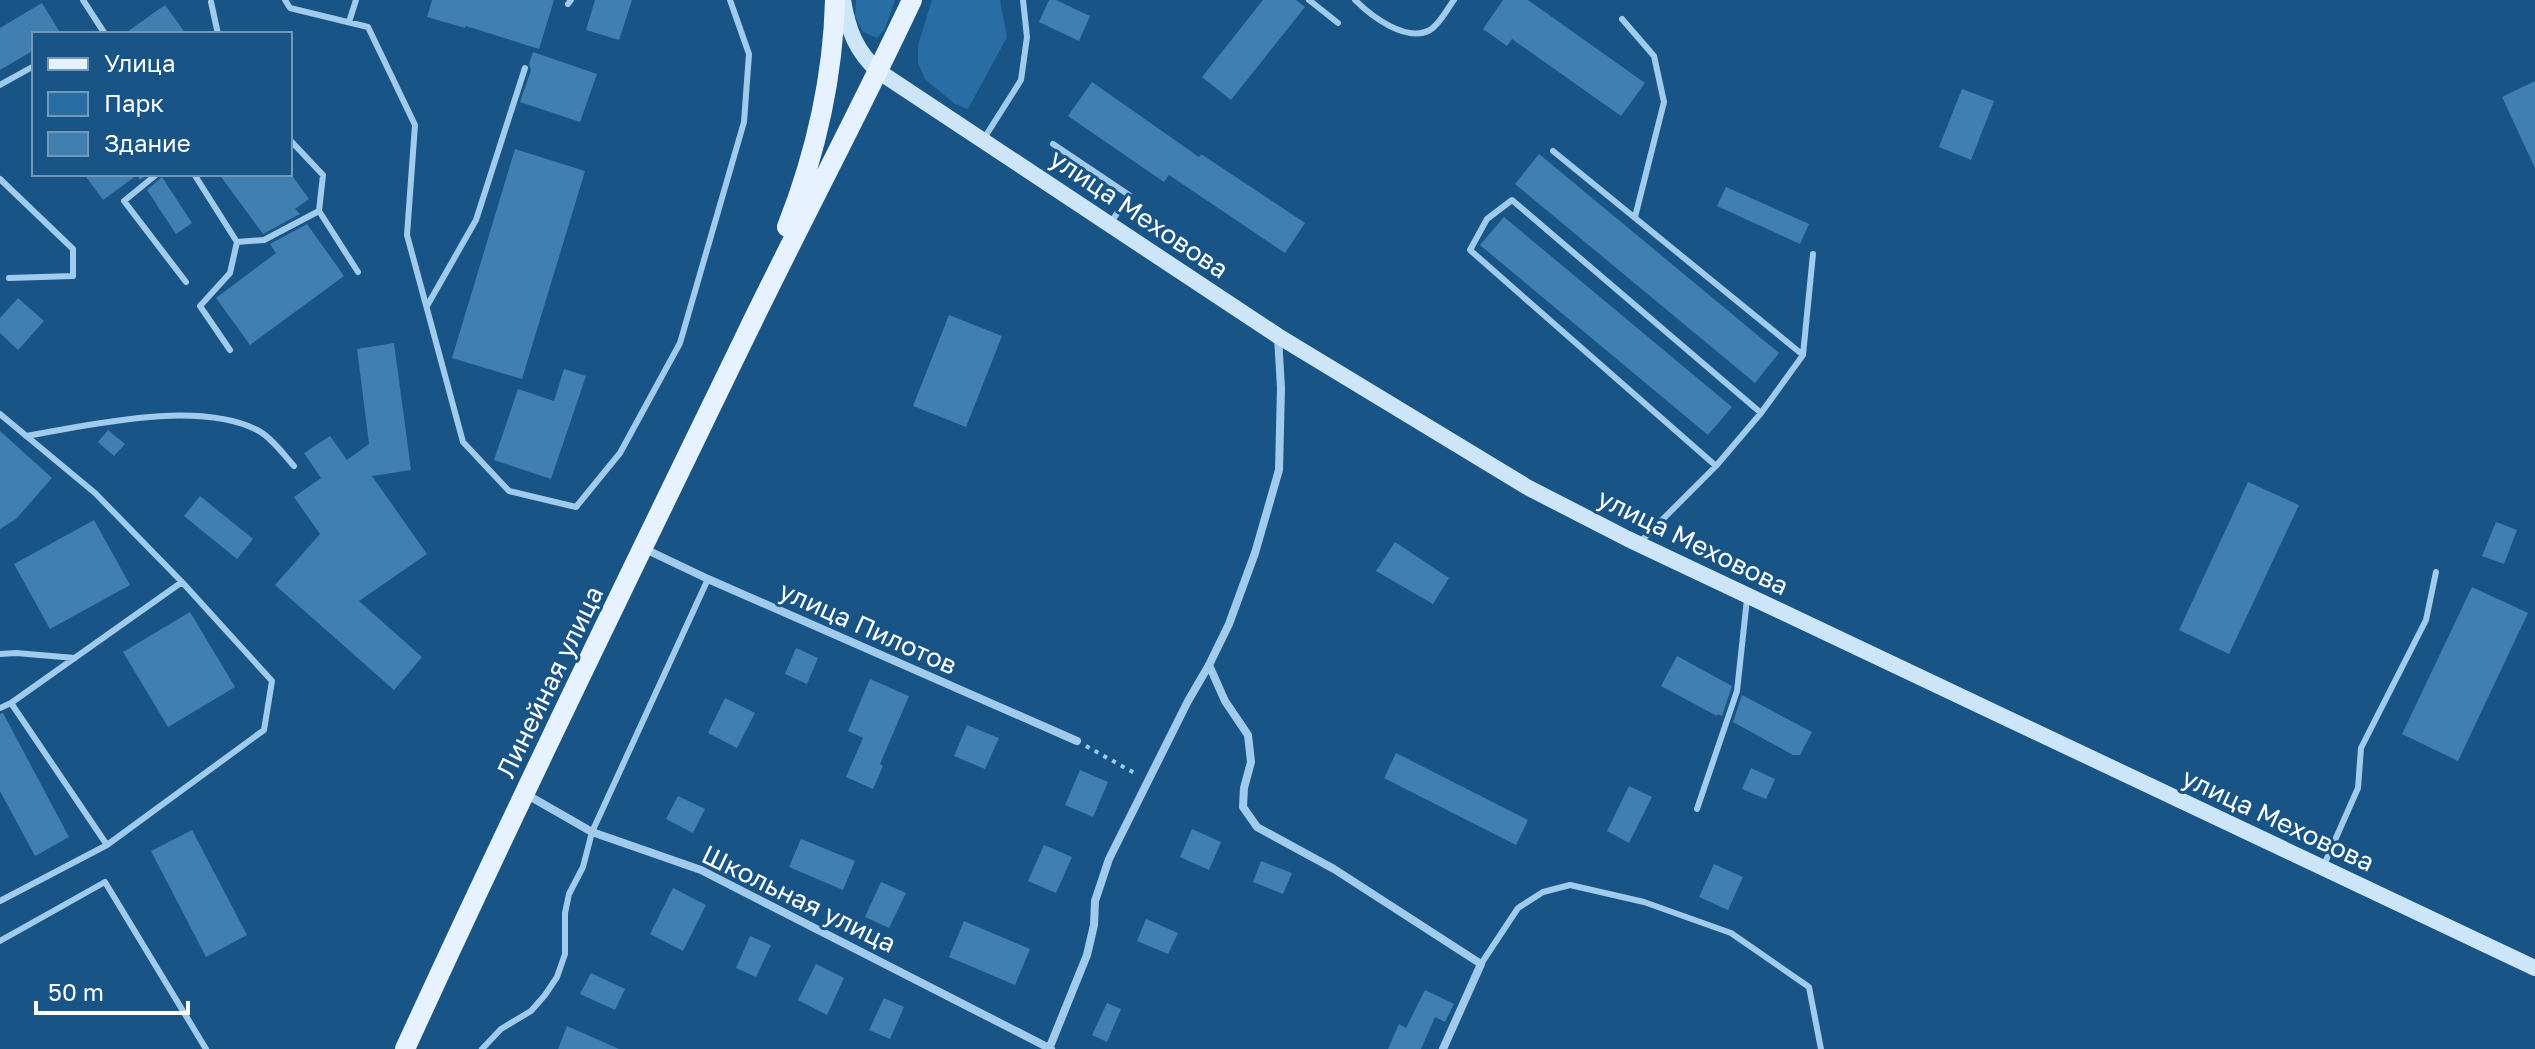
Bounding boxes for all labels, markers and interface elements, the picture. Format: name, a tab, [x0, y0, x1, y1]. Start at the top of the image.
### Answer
legend	[32, 32, 292, 176]
text: Улица	[104, 48, 176, 77]
text: Парк	[104, 88, 164, 117]
text: Здание	[104, 128, 191, 157]
street label: улица Меховова	[1044, 142, 1234, 285]
street label: улица Меховова	[1593, 482, 1794, 601]
street label: улица Пилотов	[774, 574, 962, 681]
street label: Линейная улица	[490, 581, 609, 783]
street label: улица Меховова	[2177, 761, 2379, 878]
street label: Школьная улица	[697, 838, 901, 959]
scale bar	[36, 965, 188, 1015]
text: 50 m	[48, 977, 104, 1006]

